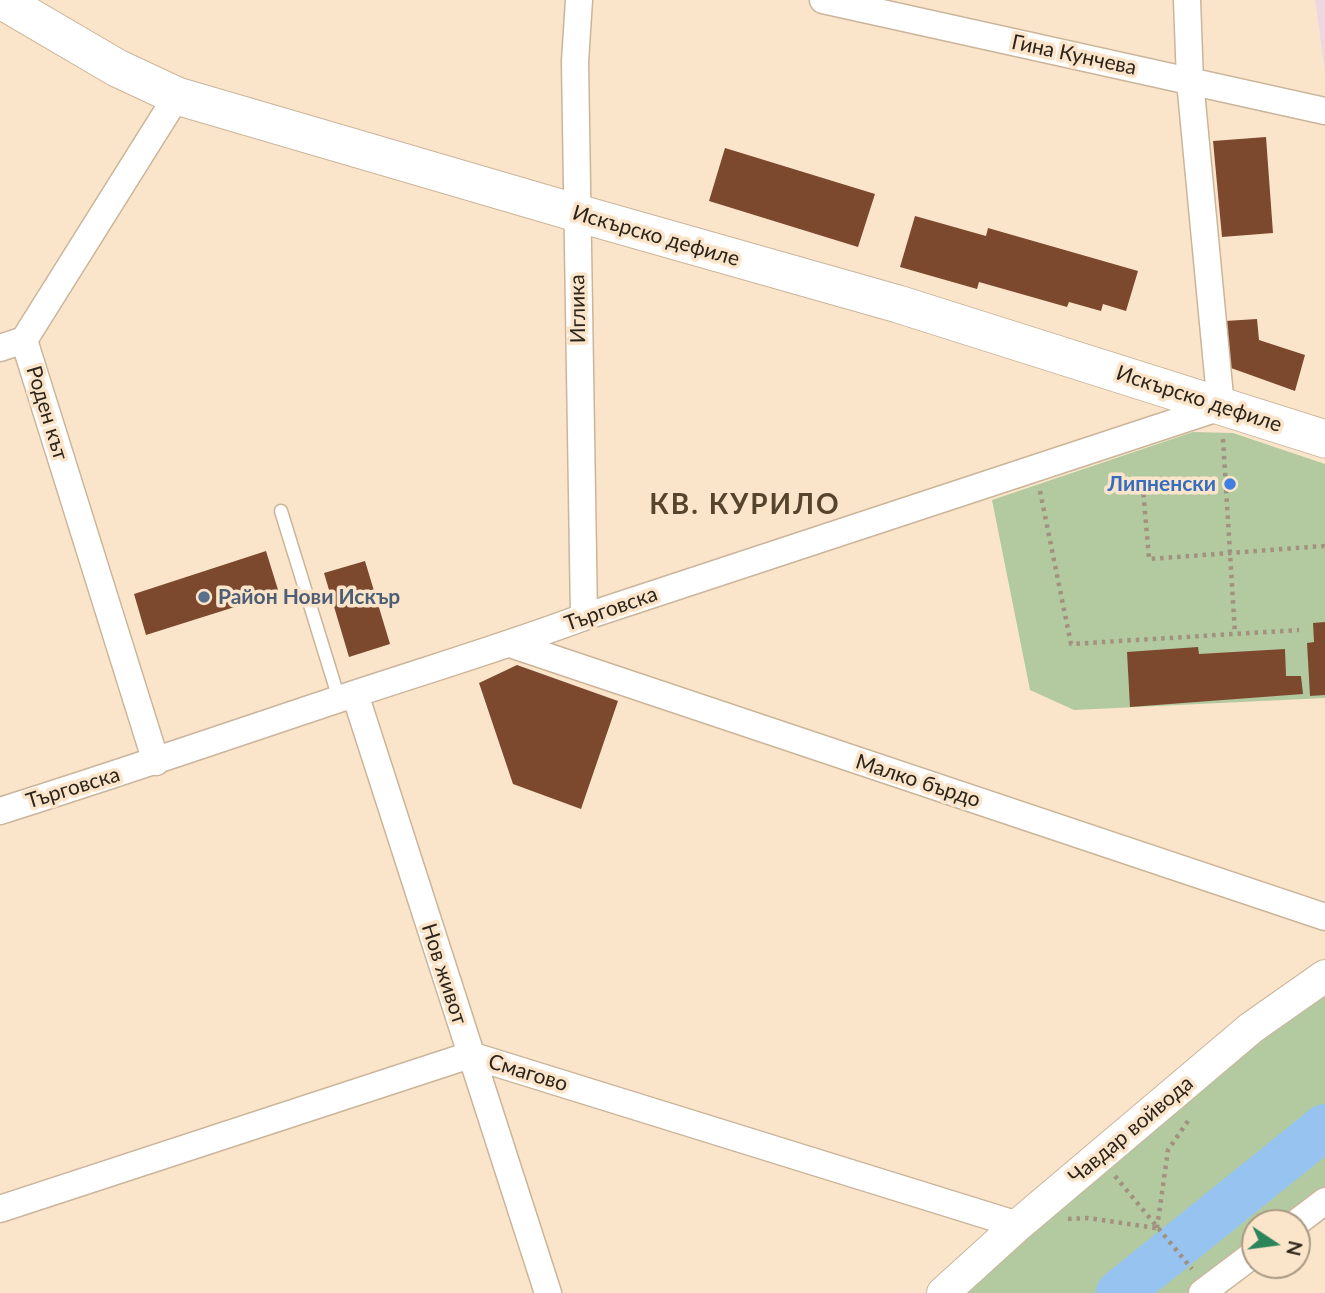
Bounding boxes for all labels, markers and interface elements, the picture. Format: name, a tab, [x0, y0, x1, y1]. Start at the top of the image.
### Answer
street label: Гина Кунчева	[1009, 29, 1139, 81]
street label: Искърско дефиле	[570, 200, 742, 272]
street label: Иглика	[565, 274, 591, 344]
street label: Искърско дефиле	[1113, 360, 1285, 438]
street label: Роден кът	[21, 363, 73, 463]
place label: Липненски	[1107, 471, 1216, 497]
marker: Липненски	[1222, 476, 1238, 492]
district label: КВ. КУРИЛО	[651, 488, 839, 522]
street label: Търговска	[561, 581, 661, 637]
place label: Район Нови Искър	[218, 584, 400, 610]
marker: Район Нови Искър	[196, 589, 212, 605]
street label: Малко бърдо	[852, 749, 984, 813]
street label: Търговска	[23, 762, 123, 814]
street label: Нов живот	[416, 920, 472, 1028]
street label: Смагово	[485, 1049, 571, 1097]
street label: Чавдар войвода	[1064, 1071, 1198, 1189]
north arrow	[1241, 1209, 1311, 1279]
text: N	[1282, 1239, 1308, 1258]

